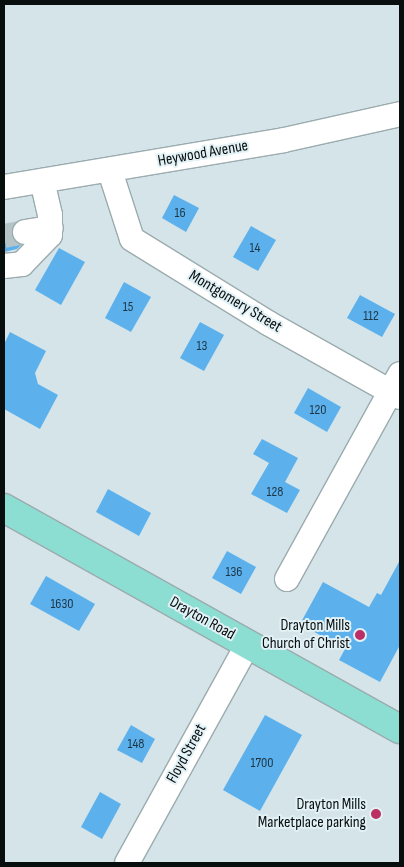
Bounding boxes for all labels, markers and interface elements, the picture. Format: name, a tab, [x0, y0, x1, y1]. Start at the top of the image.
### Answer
street label: Heywood Avenue	[156, 137, 250, 171]
house number: 16	[174, 205, 186, 221]
house number: 14	[250, 240, 260, 256]
street label: Montgomery Street	[185, 267, 285, 337]
house number: 15	[123, 299, 133, 315]
house number: 112	[363, 308, 379, 324]
house number: 13	[197, 338, 207, 354]
house number: 120	[309, 402, 327, 418]
house number: 128	[267, 484, 283, 500]
house number: 136	[226, 564, 242, 580]
street label: Drayton Road	[166, 593, 238, 645]
house number: 1630	[50, 596, 74, 612]
place label: Drayton Mills Church of Christ	[262, 616, 350, 654]
marker: Drayton Mills Church of Christ	[354, 629, 366, 641]
street label: Floyd Street	[163, 721, 211, 787]
house number: 148	[128, 736, 144, 752]
house number: 1700	[251, 755, 273, 771]
place label: Drayton Mills Marketplace parking	[258, 795, 366, 833]
marker: Drayton Mills Marketplace parking	[370, 808, 382, 820]

